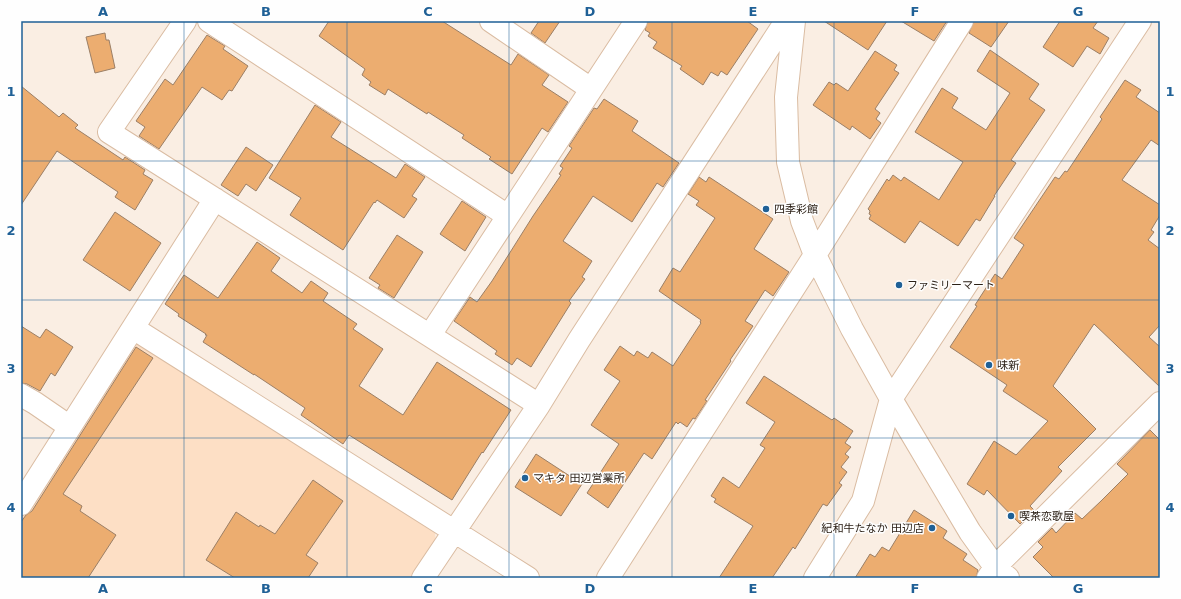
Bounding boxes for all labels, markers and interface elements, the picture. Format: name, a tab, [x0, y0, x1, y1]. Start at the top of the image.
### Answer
text: A	[98, 4, 108, 19]
text: B	[261, 4, 271, 19]
text: C	[423, 4, 433, 19]
text: D	[585, 4, 596, 19]
text: E	[749, 4, 757, 19]
text: F	[911, 4, 919, 19]
text: G	[1073, 4, 1083, 19]
text: 1	[6, 84, 16, 99]
text: 1	[1165, 84, 1175, 99]
place label: 四季彩館	[774, 203, 818, 216]
marker: 四季彩館	[761, 204, 771, 214]
text: 2	[6, 223, 16, 238]
text: 2	[1165, 223, 1175, 238]
place label: ファミリーマート	[907, 279, 995, 292]
marker: ファミリーマート	[894, 280, 904, 290]
place label: 味新	[997, 359, 1019, 372]
marker: 味新	[984, 360, 994, 370]
text: 3	[6, 361, 16, 376]
text: 3	[1165, 361, 1175, 376]
place label: マキタ 田辺営業所	[533, 472, 625, 485]
marker: マキタ 田辺営業所	[520, 473, 530, 483]
text: 4	[6, 500, 16, 515]
text: 4	[1165, 500, 1175, 515]
place label: 喫茶恋歌屋	[1019, 510, 1074, 523]
marker: 喫茶恋歌屋	[1006, 511, 1016, 521]
place label: 紀和牛たなか 田辺店	[822, 522, 924, 535]
marker: 紀和牛たなか 田辺店	[927, 523, 937, 533]
text: A	[98, 581, 108, 596]
text: B	[261, 581, 271, 596]
text: C	[423, 581, 433, 596]
text: D	[585, 581, 596, 596]
text: E	[749, 581, 757, 596]
text: F	[911, 581, 919, 596]
text: G	[1073, 581, 1083, 596]

